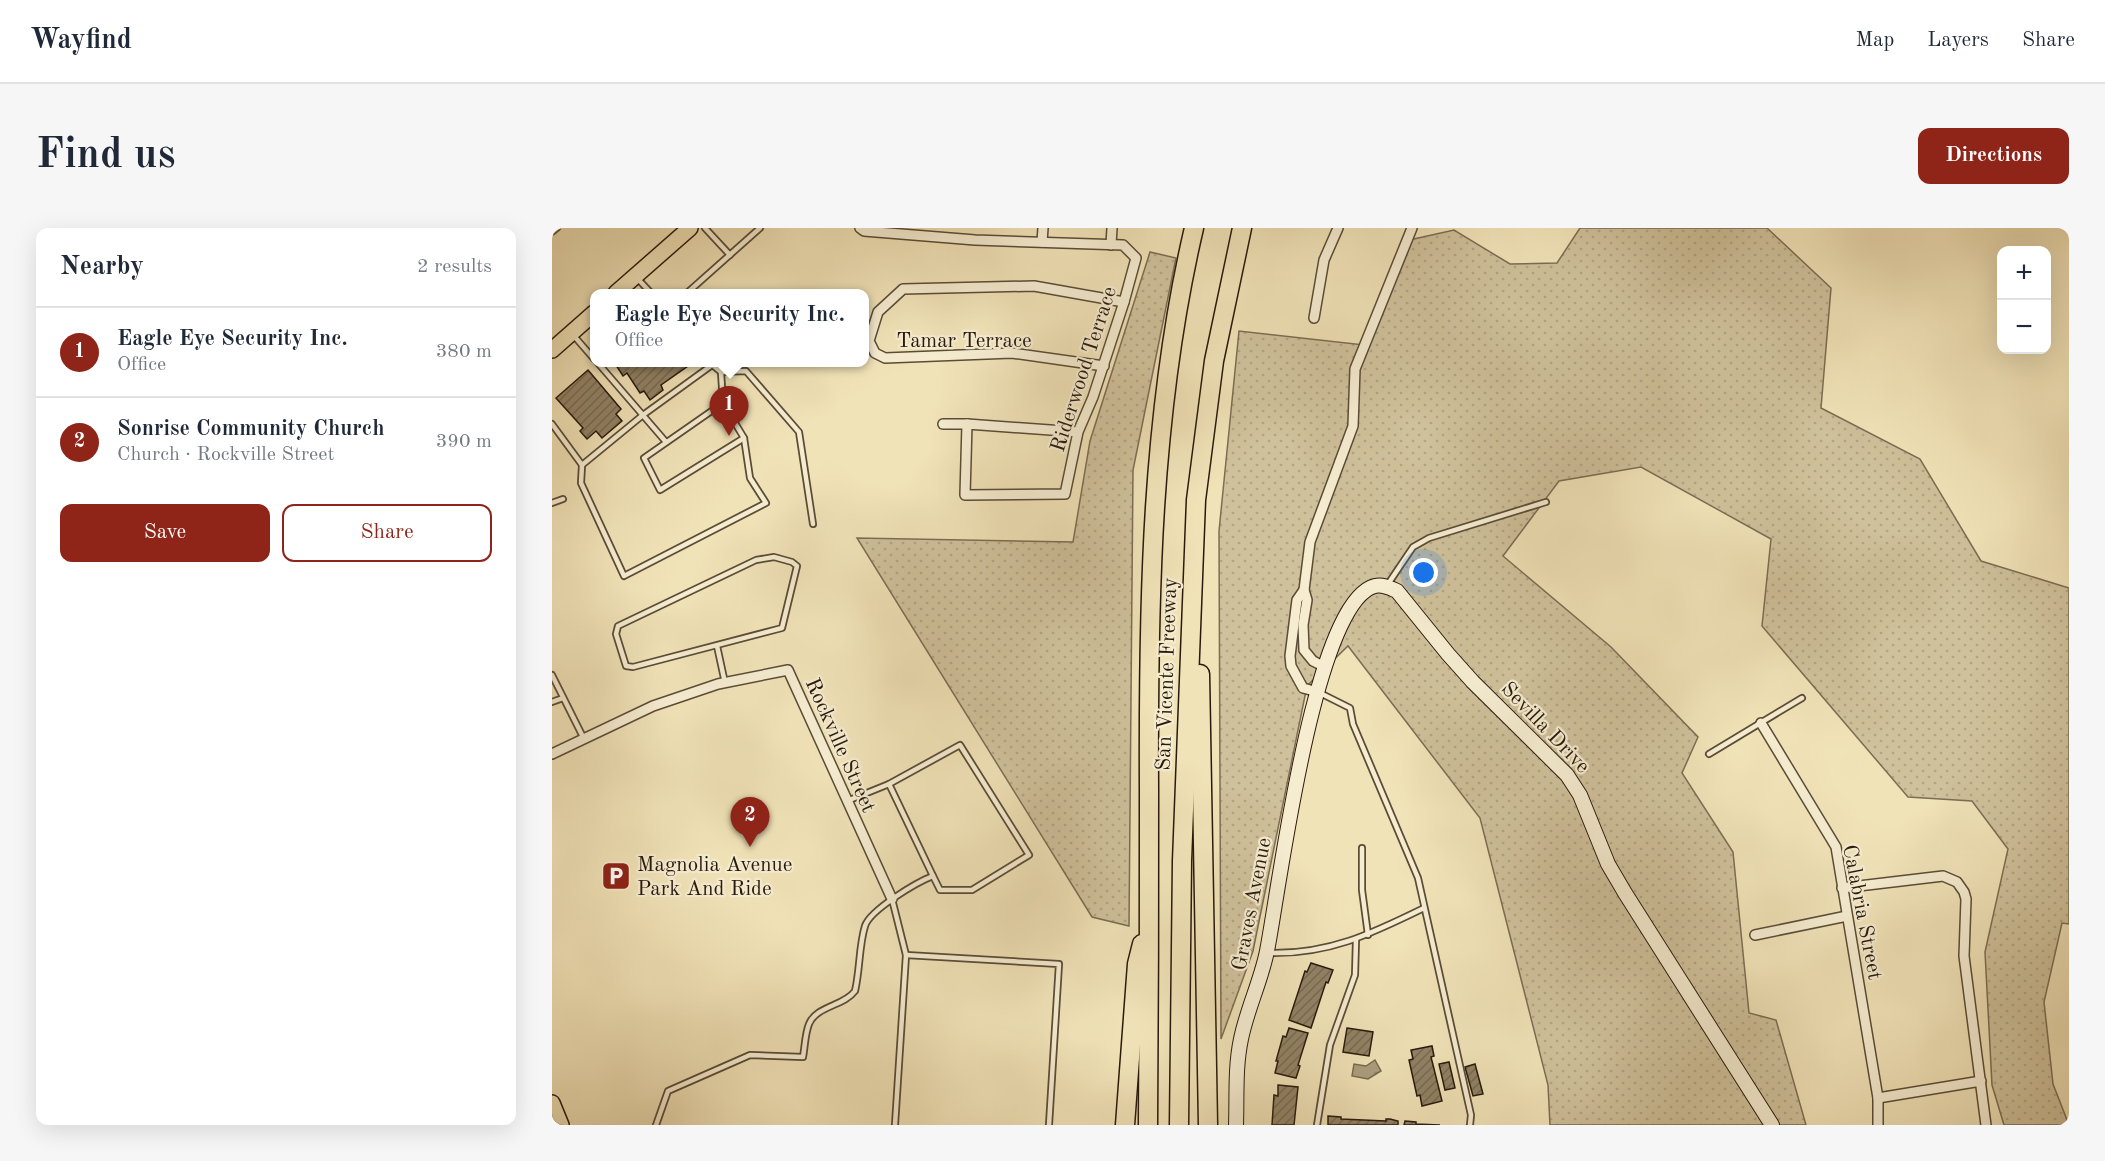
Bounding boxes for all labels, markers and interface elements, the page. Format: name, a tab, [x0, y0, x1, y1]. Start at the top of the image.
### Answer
text: Wayfind	[30, 27, 132, 55]
text: Map	[1855, 30, 1894, 51]
text: Layers	[1927, 30, 1989, 51]
text: Share	[2022, 30, 2075, 51]
button: Directions	[1918, 128, 2069, 184]
text: Find us	[36, 135, 175, 177]
map controls	[1997, 246, 2051, 354]
button: +	[1997, 246, 2051, 300]
text: Nearby	[60, 254, 144, 280]
text: 2 results	[417, 257, 492, 277]
street label: Riderwood Terrace	[1048, 284, 1121, 455]
popup	[590, 289, 869, 367]
button: −	[1997, 300, 2051, 354]
text: Eagle Eye Security Inc.	[614, 304, 845, 326]
text: Eagle Eye Security Inc.	[117, 328, 348, 350]
text: Office	[614, 331, 663, 351]
street label: Tamar Terrace	[896, 331, 1032, 352]
text: 1	[74, 342, 85, 362]
text: 380 m	[436, 342, 492, 362]
text: Office	[117, 355, 166, 375]
pin: 1	[710, 386, 748, 436]
text: Sonrise Community Church	[117, 418, 384, 440]
text: 2	[74, 432, 85, 452]
text: 390 m	[436, 432, 492, 452]
text: Church · Rockville Street	[117, 445, 335, 465]
button: Save	[60, 504, 270, 562]
button: Share	[282, 504, 492, 562]
your location	[1409, 558, 1438, 587]
street label: San Vicente Freeway	[1154, 577, 1181, 771]
street label: Rockville Street	[801, 675, 879, 816]
street label: Sevilla Drive	[1497, 678, 1593, 778]
pin: 2	[730, 798, 770, 847]
street label: Graves Avenue	[1229, 836, 1276, 973]
street label: Calabria Street	[1838, 843, 1885, 982]
place label: Magnolia Avenue Park And Ride	[637, 855, 792, 900]
parking icon: Magnolia Avenue Park And Ride	[600, 860, 632, 892]

